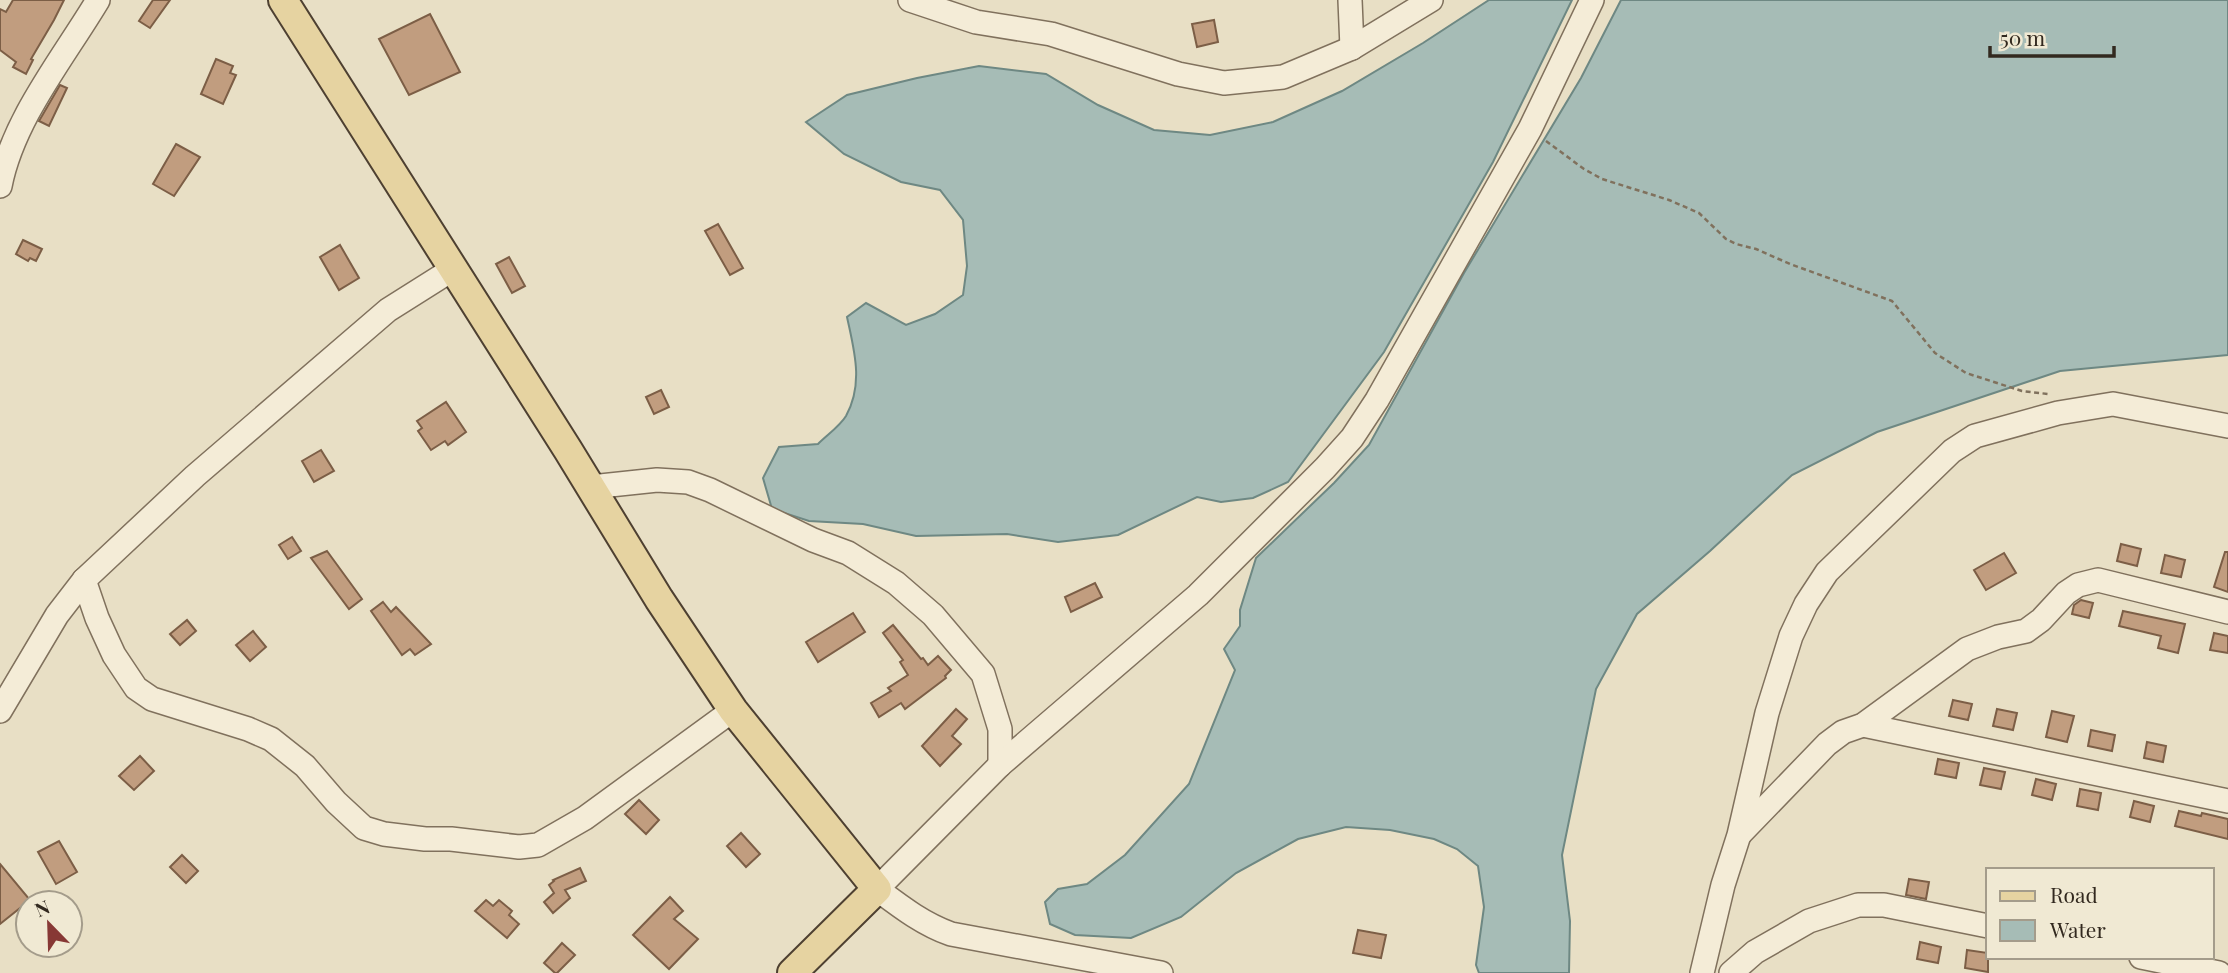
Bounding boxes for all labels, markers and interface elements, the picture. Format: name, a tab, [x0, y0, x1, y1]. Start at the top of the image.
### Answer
scale bar	[1990, 14, 2114, 58]
text: 50 m	[2000, 23, 2046, 51]
legend	[1986, 868, 2214, 959]
text: Road	[2050, 880, 2098, 908]
north arrow	[14, 889, 84, 959]
text: N	[31, 893, 54, 922]
text: Water	[2049, 915, 2106, 943]

